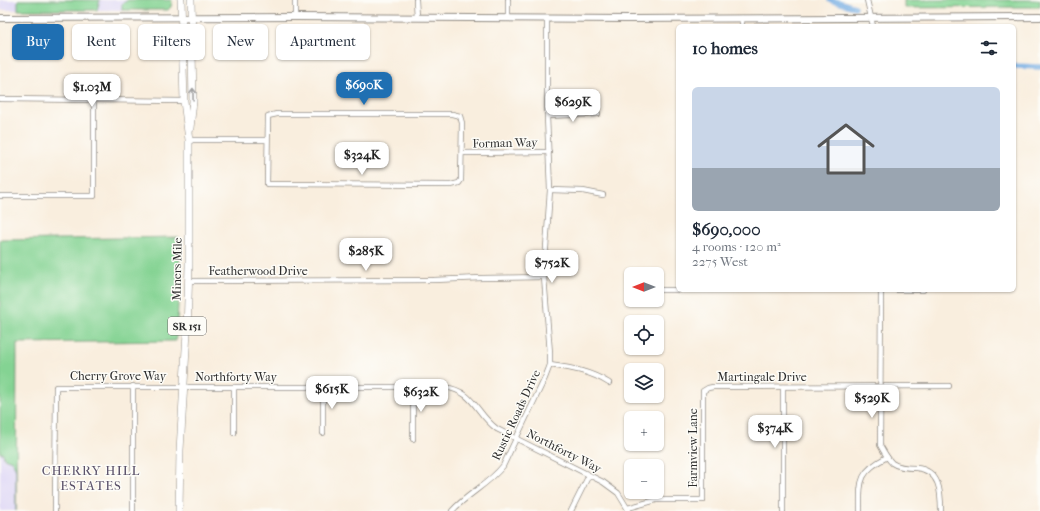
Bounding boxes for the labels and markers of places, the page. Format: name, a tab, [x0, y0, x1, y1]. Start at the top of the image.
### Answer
pin: $690K	[336, 72, 392, 106]
pin: $1.03M	[59, 74, 125, 108]
pin: $629K	[545, 89, 601, 123]
pin: $324K	[334, 142, 390, 176]
pin: $285K	[338, 238, 394, 272]
pin: $752K	[524, 250, 580, 284]
pin: $615K	[304, 376, 360, 410]
pin: $632K	[393, 379, 449, 413]
pin: $529K	[844, 385, 900, 419]
pin: $374K	[747, 415, 803, 449]

